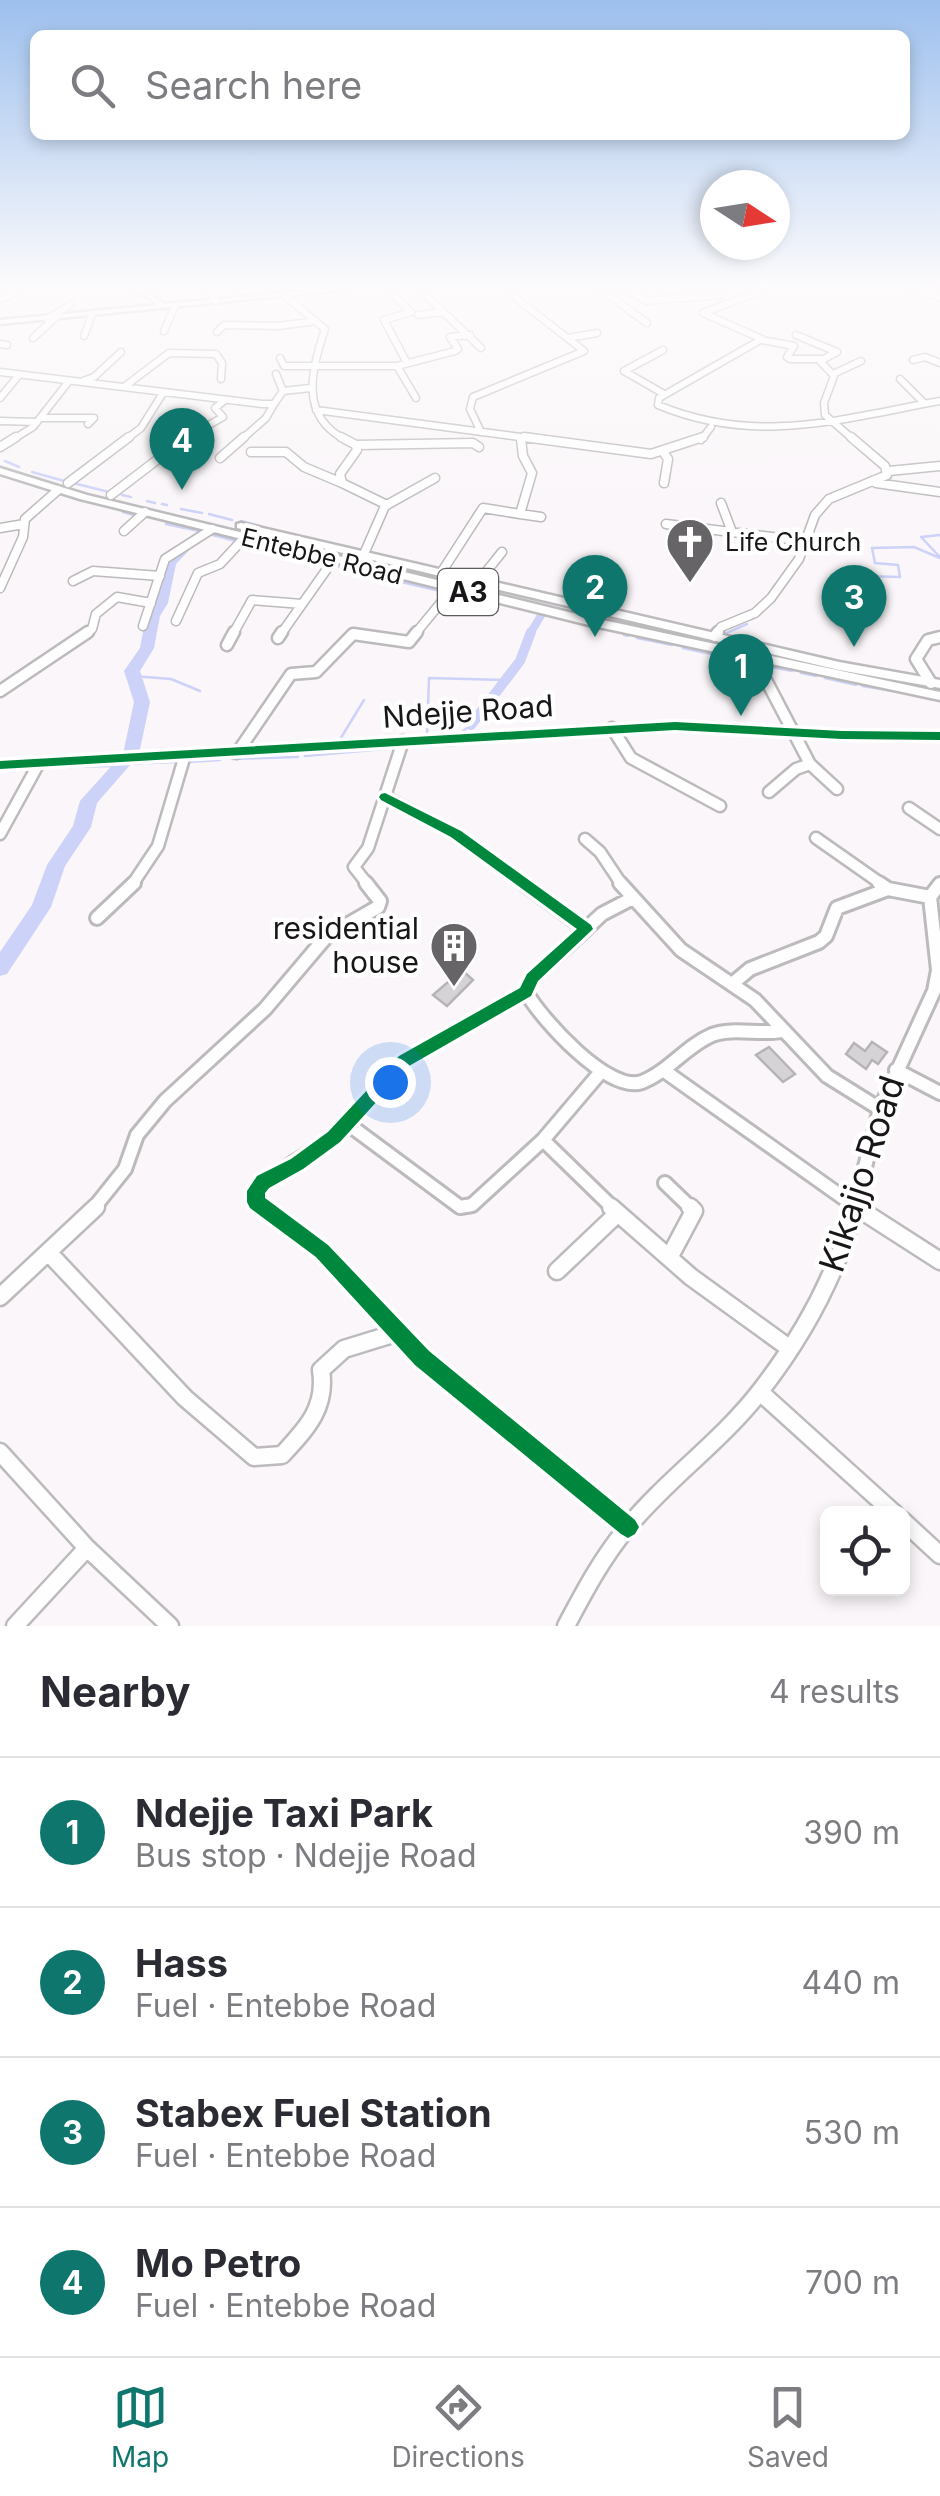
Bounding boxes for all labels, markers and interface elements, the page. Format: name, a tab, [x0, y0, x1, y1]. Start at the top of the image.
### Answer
search box	[30, 30, 910, 140]
icon: search	[65, 58, 120, 113]
text: Search here	[145, 62, 362, 108]
north arrow	[700, 170, 790, 260]
pin: 4	[150, 408, 214, 490]
church icon: Life Church	[664, 516, 716, 584]
street label: Entebbe Road	[238, 522, 406, 590]
place label: Life Church	[725, 527, 861, 557]
pin: 2	[562, 554, 628, 637]
pin: 3	[822, 564, 886, 647]
road number: A3	[438, 569, 498, 615]
pin: 1	[708, 634, 774, 716]
street label: Ndejje Road	[381, 687, 555, 735]
place label: residential house	[273, 910, 419, 980]
building icon: residential house	[428, 920, 480, 988]
your location	[365, 1057, 416, 1108]
street label: Kikajjo Road	[810, 1070, 912, 1277]
map controls	[820, 1506, 910, 1596]
button: locate	[820, 1506, 910, 1596]
text: Nearby	[40, 1666, 191, 1717]
text: 4 results	[769, 1672, 900, 1711]
text: Ndejje Taxi Park	[135, 1790, 433, 1836]
text: 1	[66, 1813, 79, 1852]
text: 390 m	[803, 1813, 900, 1852]
text: Bus stop · Ndejje Road	[135, 1836, 477, 1875]
text: Hass	[135, 1940, 228, 1986]
text: 2	[62, 1963, 83, 2002]
text: 440 m	[801, 1963, 900, 2002]
text: Fuel · Entebbe Road	[135, 1986, 436, 2025]
text: Stabex Fuel Station	[135, 2090, 492, 2136]
text: 3	[62, 2113, 83, 2152]
text: 530 m	[804, 2113, 900, 2152]
text: Fuel · Entebbe Road	[135, 2136, 436, 2175]
text: Mo Petro	[135, 2240, 301, 2286]
text: 4	[62, 2263, 83, 2302]
text: 700 m	[805, 2263, 900, 2302]
text: Fuel · Entebbe Road	[135, 2286, 436, 2325]
tab: Map	[111, 2380, 169, 2474]
tab: Directions	[391, 2380, 525, 2474]
tab: Saved	[747, 2380, 829, 2474]

